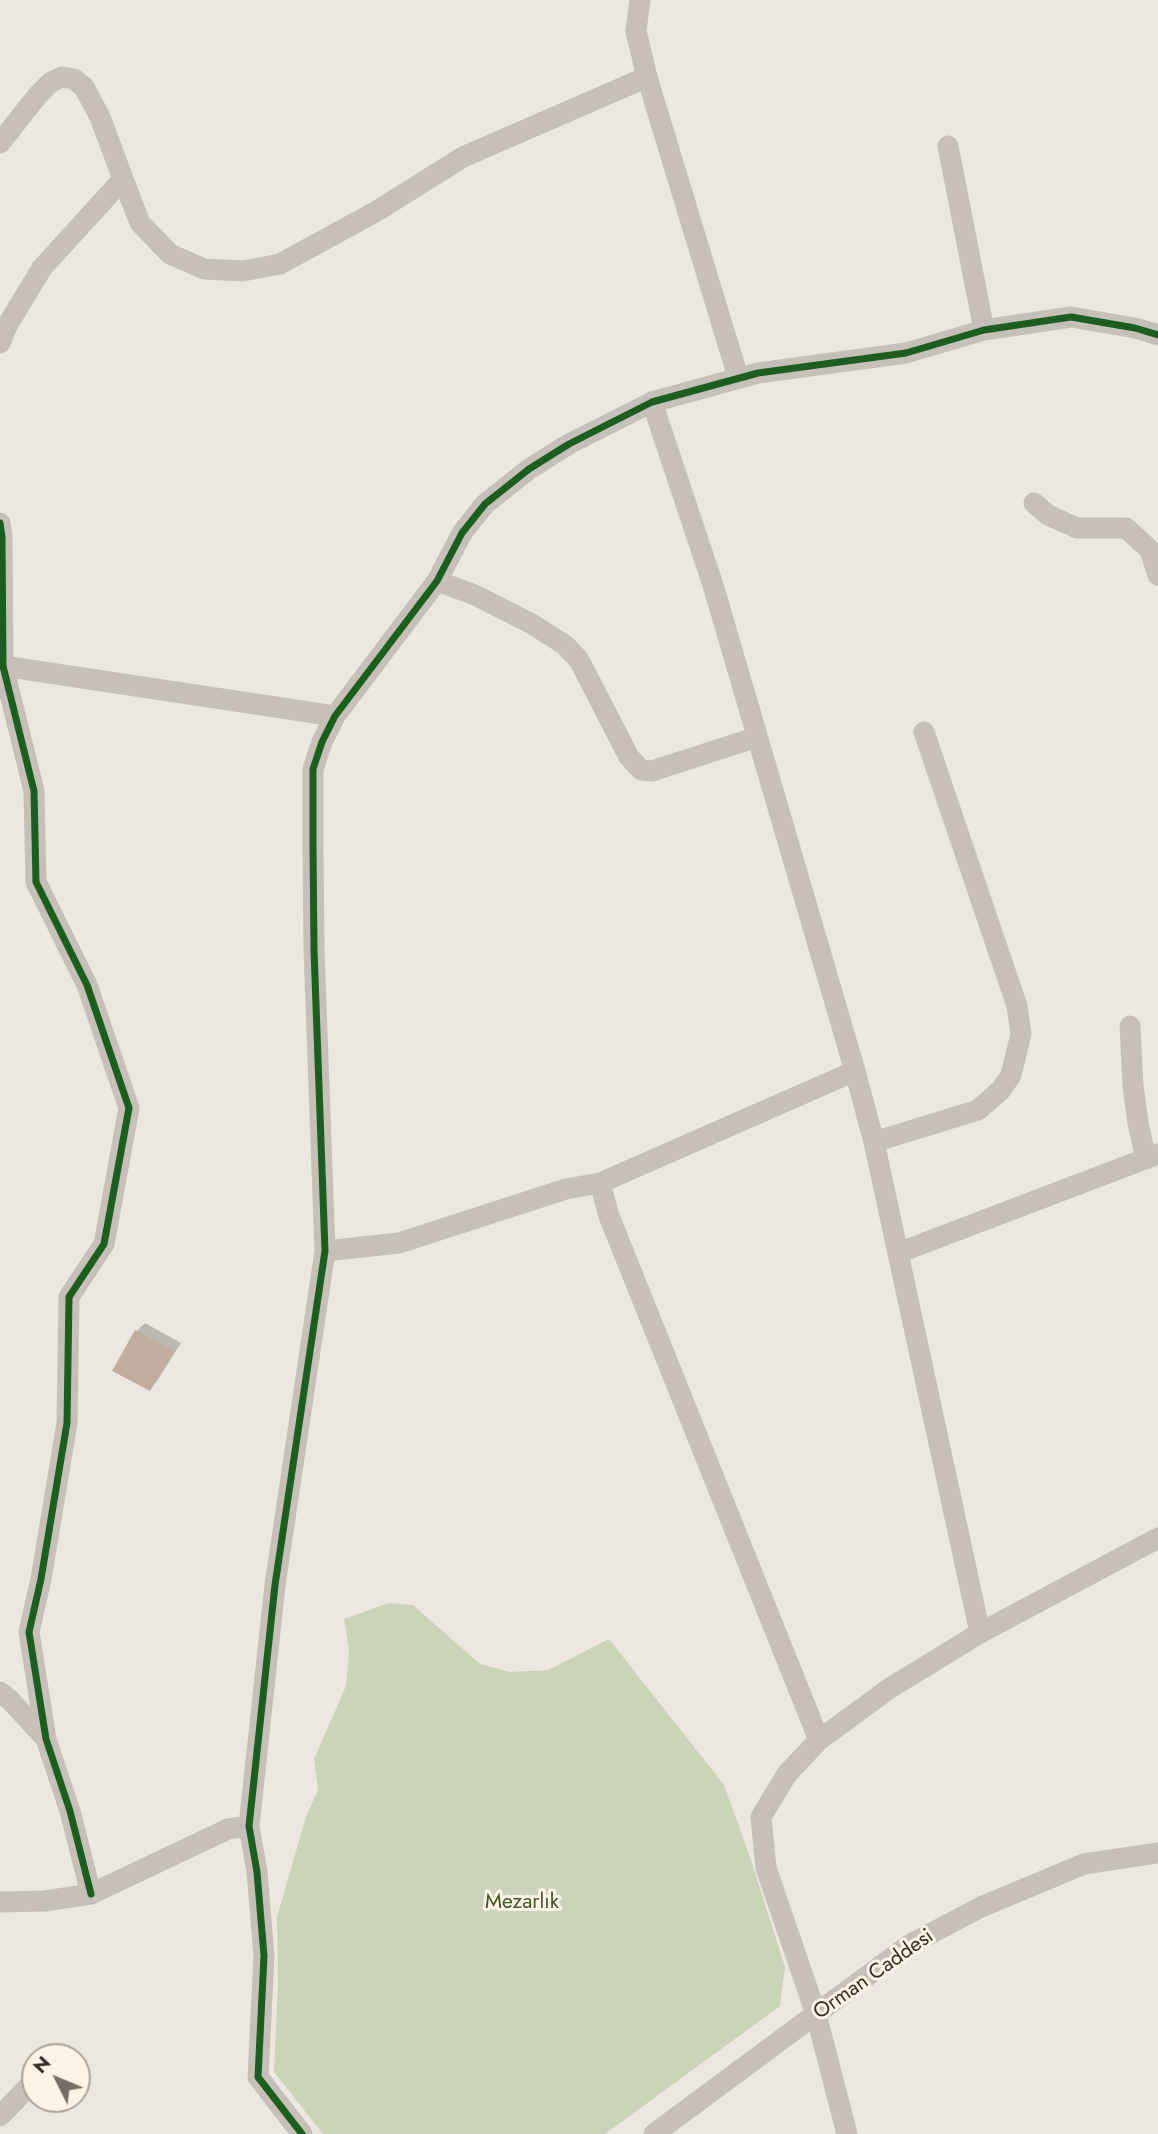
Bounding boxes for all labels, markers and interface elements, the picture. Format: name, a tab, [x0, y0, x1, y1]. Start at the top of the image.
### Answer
park label: Mezarlık	[485, 1890, 559, 1916]
street label: Orman Caddesi	[809, 1924, 939, 2026]
north arrow	[21, 2043, 91, 2113]
text: N	[27, 2050, 57, 2079]

